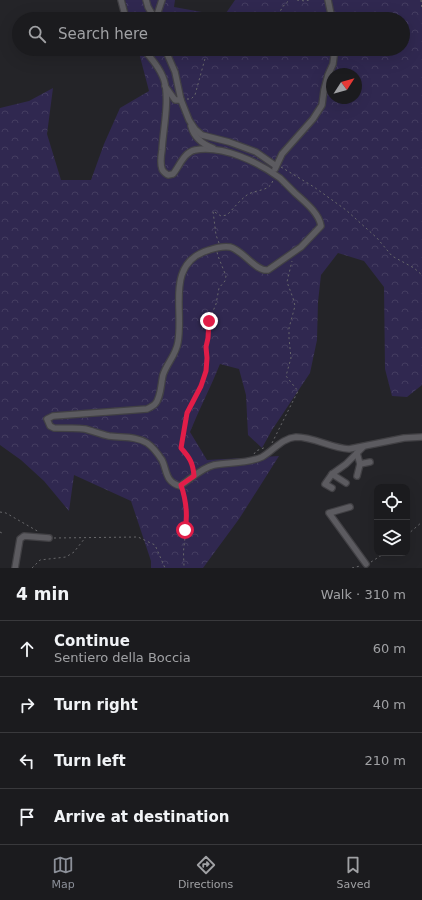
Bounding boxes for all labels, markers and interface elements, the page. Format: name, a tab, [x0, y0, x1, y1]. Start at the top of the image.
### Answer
search box	[12, 12, 410, 56]
icon: search	[26, 23, 48, 45]
text: Search here	[58, 25, 148, 43]
north arrow	[326, 68, 362, 104]
route end	[200, 312, 218, 330]
map controls	[374, 484, 410, 556]
button: locate	[374, 484, 410, 520]
button: layers	[374, 520, 410, 556]
route start	[176, 521, 194, 539]
text: 4 min	[16, 584, 69, 604]
text: Walk · 310 m	[321, 587, 406, 602]
text: Continue	[54, 632, 130, 650]
icon: ahead	[16, 638, 38, 660]
text: 60 m	[373, 641, 406, 656]
text: Sentiero della Boccia	[54, 650, 191, 665]
icon: right	[16, 694, 38, 716]
text: Turn right	[54, 696, 138, 714]
text: 40 m	[373, 697, 406, 712]
icon: left	[16, 750, 38, 772]
text: Turn left	[54, 752, 126, 770]
text: 210 m	[364, 753, 406, 768]
icon: arrive	[16, 806, 38, 828]
text: Arrive at destination	[54, 808, 229, 826]
tab: Map	[52, 854, 75, 891]
tab: Directions	[178, 854, 233, 891]
tab: Saved	[336, 854, 370, 891]

